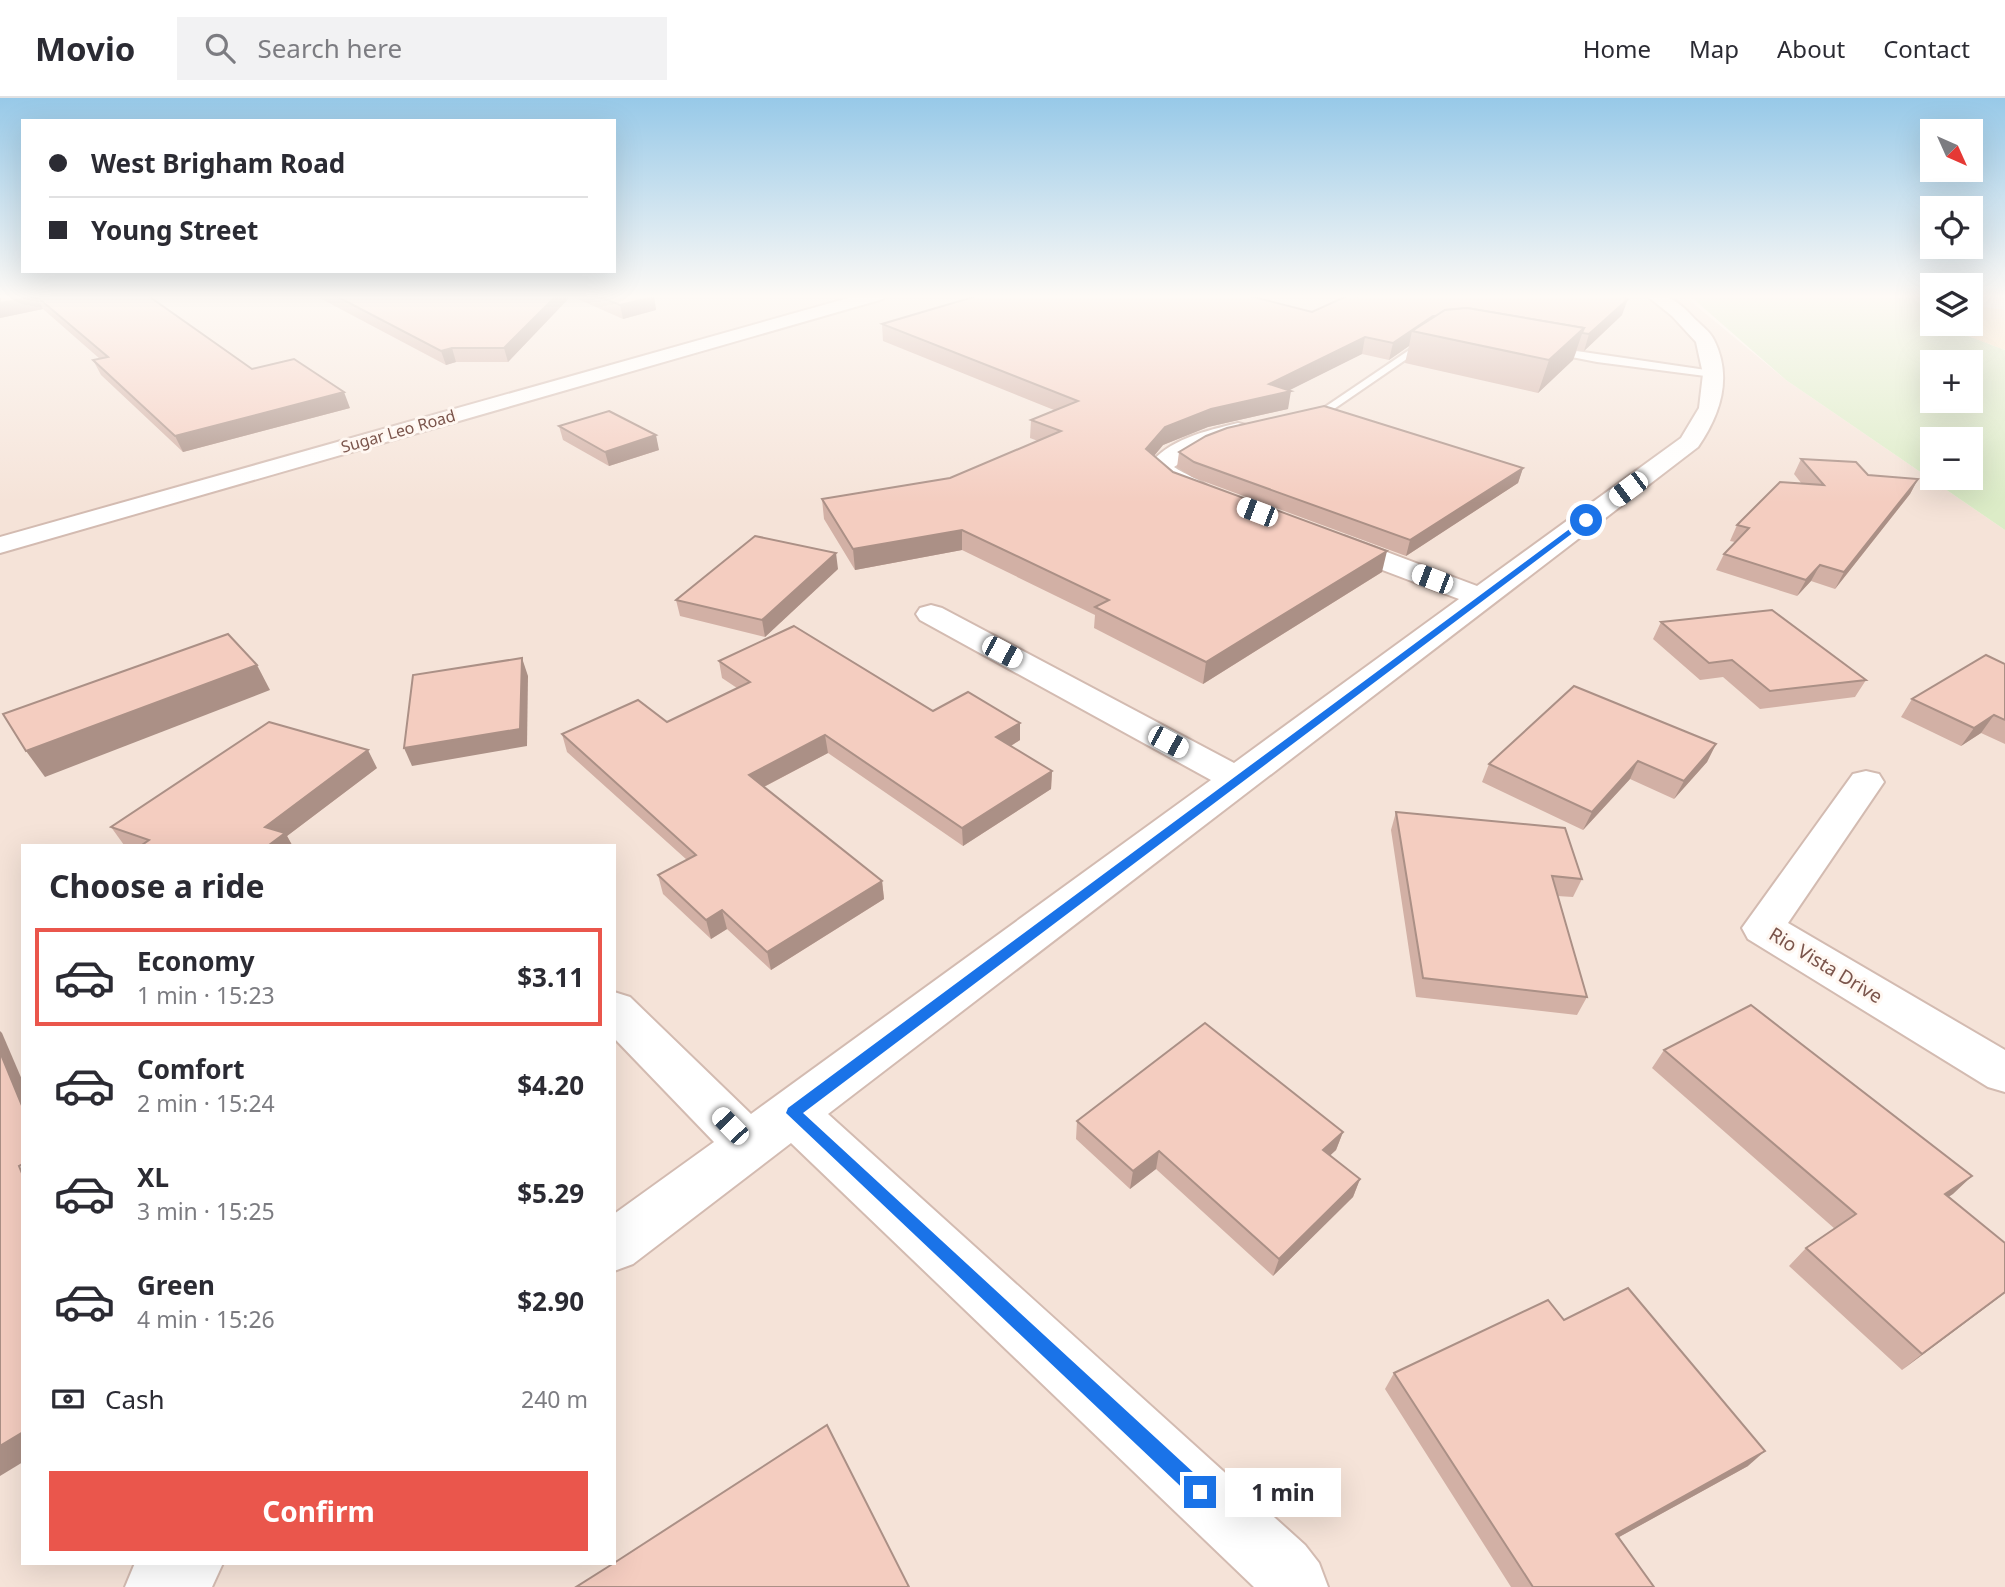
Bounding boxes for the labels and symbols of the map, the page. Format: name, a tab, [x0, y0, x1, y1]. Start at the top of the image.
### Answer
north arrow	[1920, 119, 1983, 182]
street label: Sugar Leo Road	[338, 404, 458, 458]
car	[1605, 468, 1652, 510]
car	[1234, 495, 1281, 529]
route start	[1570, 504, 1602, 536]
car	[1409, 562, 1456, 596]
car	[979, 633, 1026, 671]
car	[1145, 723, 1192, 761]
street label: Rio Vista Drive	[1764, 921, 1888, 1009]
car	[708, 1104, 753, 1148]
callout: 1 min	[1224, 1468, 1340, 1516]
route end	[1184, 1476, 1216, 1508]

